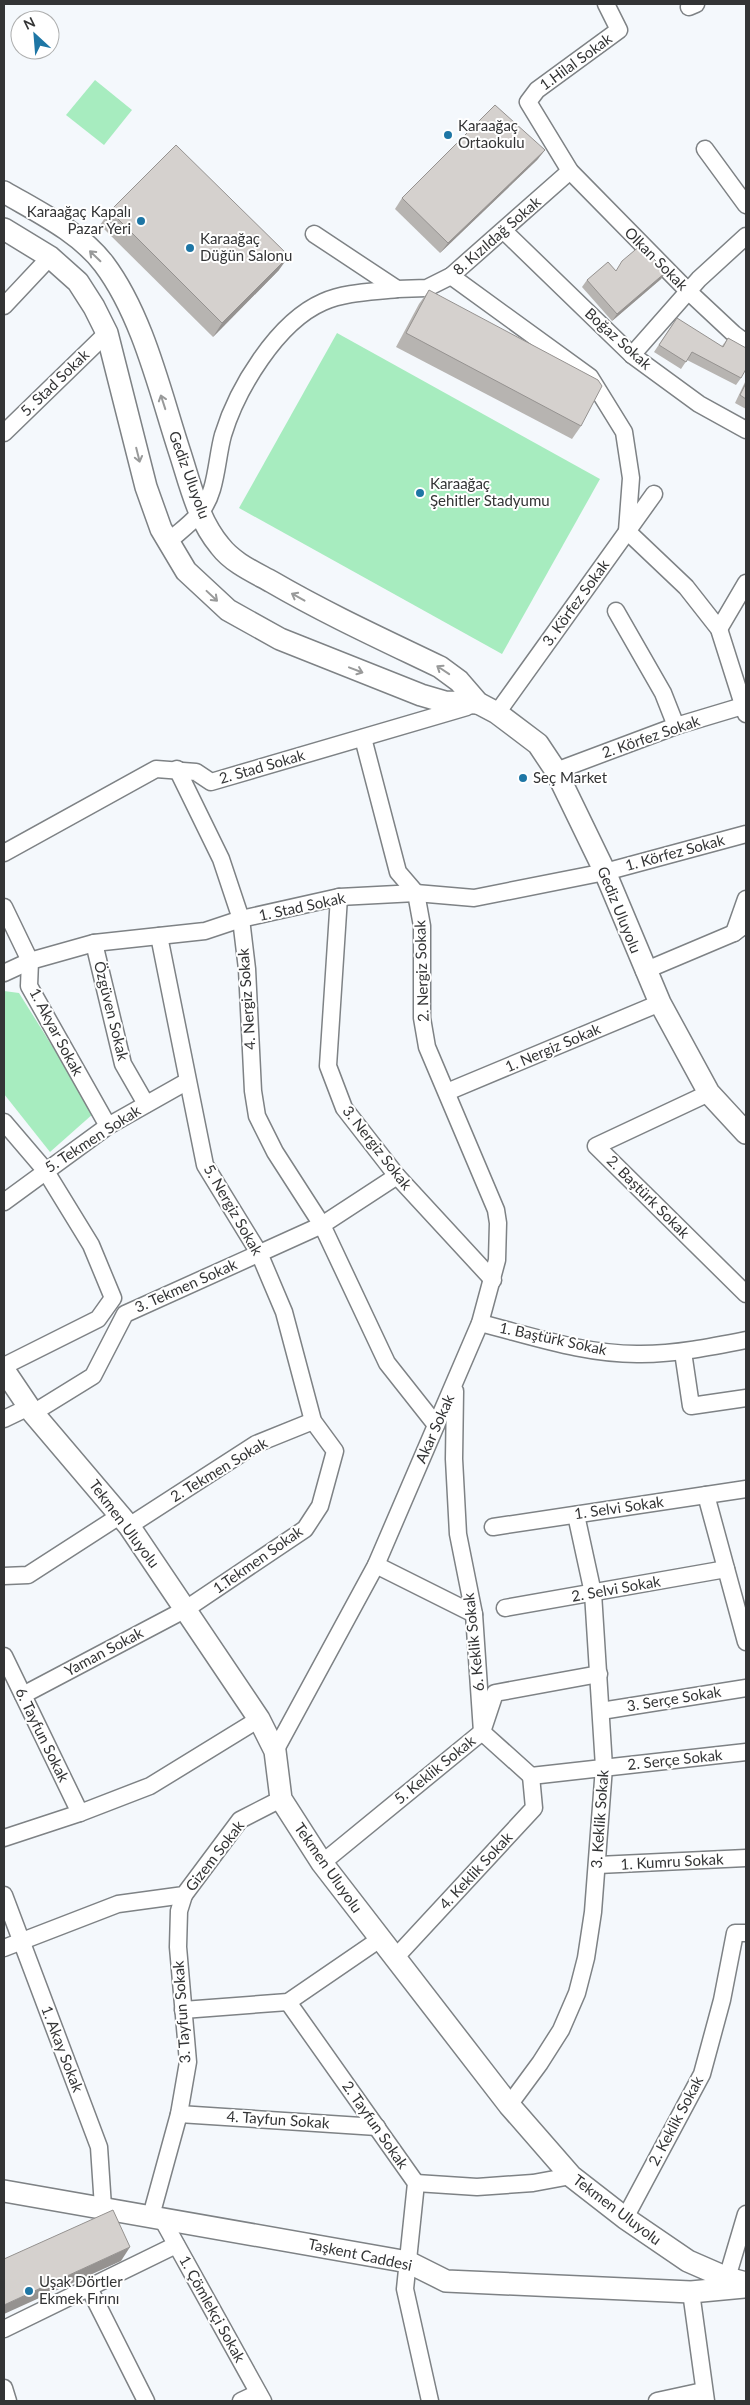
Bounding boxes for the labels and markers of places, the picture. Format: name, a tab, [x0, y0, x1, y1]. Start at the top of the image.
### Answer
place label: Karaağaç Ortaokulu	[458, 116, 525, 151]
marker: Karaağaç Ortaokulu	[442, 129, 454, 141]
place label: Karaağaç Kapalı Pazar Yeri	[27, 202, 131, 237]
marker: Karaağaç Kapalı Pazar Yeri	[135, 215, 147, 227]
place label: Karaağaç Düğün Salonu	[200, 229, 292, 264]
marker: Karaağaç Düğün Salonu	[184, 242, 196, 254]
place label: Karaağaç Şehitler Stadyumu	[430, 474, 550, 509]
marker: Karaağaç Şehitler Stadyumu	[414, 487, 426, 499]
place label: Seç Market	[533, 768, 608, 786]
marker: Seç Market	[517, 772, 529, 784]
place label: Uşak Dörtler Ekmek Fırını	[39, 2272, 123, 2307]
marker: Uşak Dörtler Ekmek Fırını	[23, 2285, 35, 2297]

